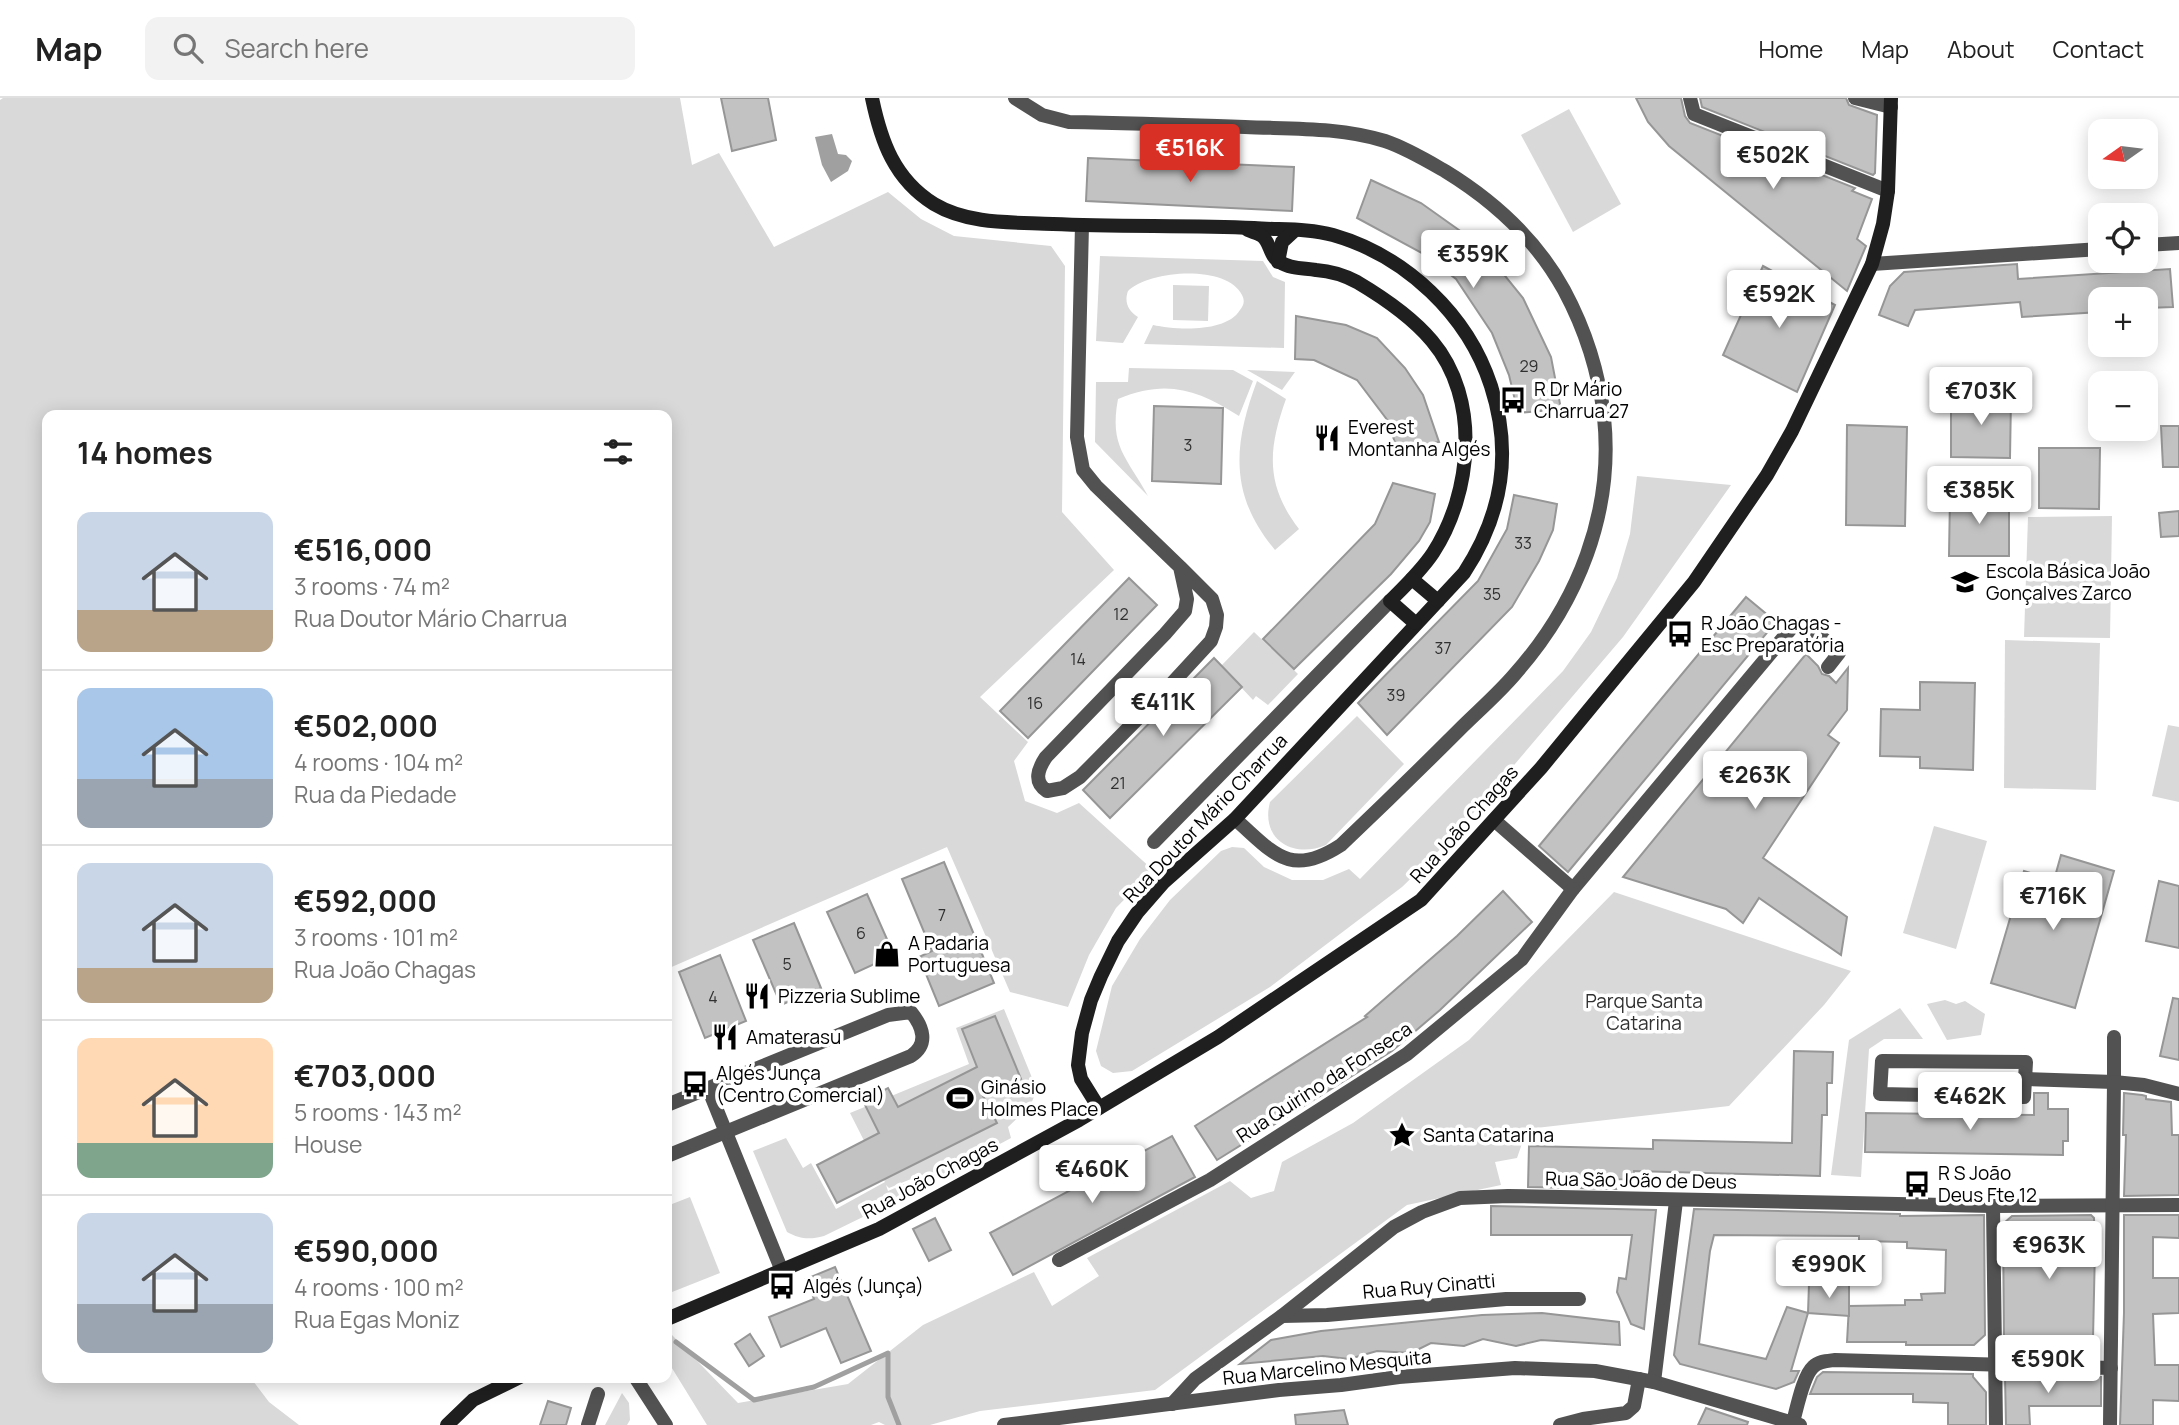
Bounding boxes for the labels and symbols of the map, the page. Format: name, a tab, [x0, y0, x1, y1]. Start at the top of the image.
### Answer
north arrow	[2088, 119, 2158, 189]
pin: €516K	[1141, 125, 1239, 184]
pin: €502K	[1724, 132, 1822, 191]
pin: €359K	[1424, 230, 1522, 290]
pin: €592K	[1730, 271, 1828, 330]
house number: 29	[1519, 355, 1539, 377]
pin: €703K	[1932, 368, 2030, 427]
place label: R Dr Mário Charrua 27	[1534, 376, 1629, 424]
bus stop icon: R Dr Mário Charrua 27	[1498, 385, 1528, 415]
place label: Everest Montanha Algés	[1348, 414, 1490, 462]
restaurant icon: Everest Montanha Algés	[1312, 423, 1342, 453]
house number: 3	[1184, 434, 1192, 456]
pin: €385K	[1930, 466, 2028, 526]
house number: 33	[1514, 532, 1532, 554]
place label: Escola Básica João Gonçalves Zarco	[1986, 558, 2150, 606]
school or university icon: Escola Básica João Gonçalves Zarco	[1950, 567, 1980, 597]
house number: 35	[1483, 583, 1501, 605]
house number: 12	[1113, 603, 1129, 625]
place label: R João Chagas - Esc Preparatória	[1701, 610, 1844, 658]
bus stop icon: R João Chagas - Esc Preparatória	[1665, 619, 1695, 649]
house number: 37	[1435, 637, 1451, 659]
house number: 14	[1070, 648, 1086, 670]
pin: €411K	[1114, 678, 1212, 738]
house number: 39	[1387, 684, 1405, 706]
house number: 16	[1027, 692, 1043, 714]
street label: Rua Doutor Mário Charrua	[1117, 728, 1293, 908]
pin: €263K	[1706, 752, 1804, 811]
street label: Rua João Chagas	[1404, 759, 1524, 889]
house number: 21	[1110, 772, 1126, 794]
pin: €716K	[2004, 872, 2102, 932]
house number: 7	[938, 904, 946, 926]
house number: 6	[856, 922, 866, 944]
place label: A Padaria Portuguesa	[908, 930, 1011, 978]
shop icon: A Padaria Portuguesa	[872, 939, 902, 969]
house number: 5	[782, 953, 792, 975]
restaurant icon: Pizzeria Sublime	[742, 981, 772, 1011]
place label: Pizzeria Sublime	[778, 983, 920, 1009]
house number: 4	[708, 986, 718, 1008]
park label: Parque Santa Catarina	[1585, 988, 1703, 1036]
street label: Rua Quirino da Fonseca	[1231, 1016, 1417, 1148]
restaurant icon: Amaterasu	[710, 1022, 740, 1052]
place label: Amaterasu	[746, 1024, 841, 1050]
place label: Algés Junça (Centro Comercial)	[716, 1060, 885, 1108]
bus stop icon: Algés Junça (Centro Comercial)	[680, 1069, 710, 1099]
pin: €462K	[1921, 1072, 2019, 1132]
place label: Ginásio Holmes Place	[981, 1074, 1098, 1122]
sports icon: Ginásio Holmes Place	[945, 1083, 975, 1113]
place icon: Santa Catarina	[1387, 1120, 1417, 1150]
place label: Santa Catarina	[1423, 1122, 1554, 1148]
street label: Rua João Chagas	[857, 1131, 1003, 1225]
pin: €460K	[1043, 1146, 1141, 1205]
place label: R S João Deus Fte 12	[1938, 1160, 2037, 1208]
street label: Rua São João de Deus	[1545, 1165, 1737, 1195]
bus stop icon: R S João Deus Fte 12	[1902, 1169, 1932, 1199]
pin: €963K	[2000, 1222, 2098, 1281]
pin: €990K	[1780, 1240, 1878, 1300]
street label: Rua Ruy Cinatti	[1362, 1267, 1496, 1305]
bus stop icon: Algés (Junça)	[767, 1271, 797, 1301]
place label: Algés (Junça)	[803, 1273, 924, 1299]
pin: €590K	[1999, 1336, 2097, 1395]
street label: Rua Marcelino Mesquita	[1221, 1343, 1433, 1391]

